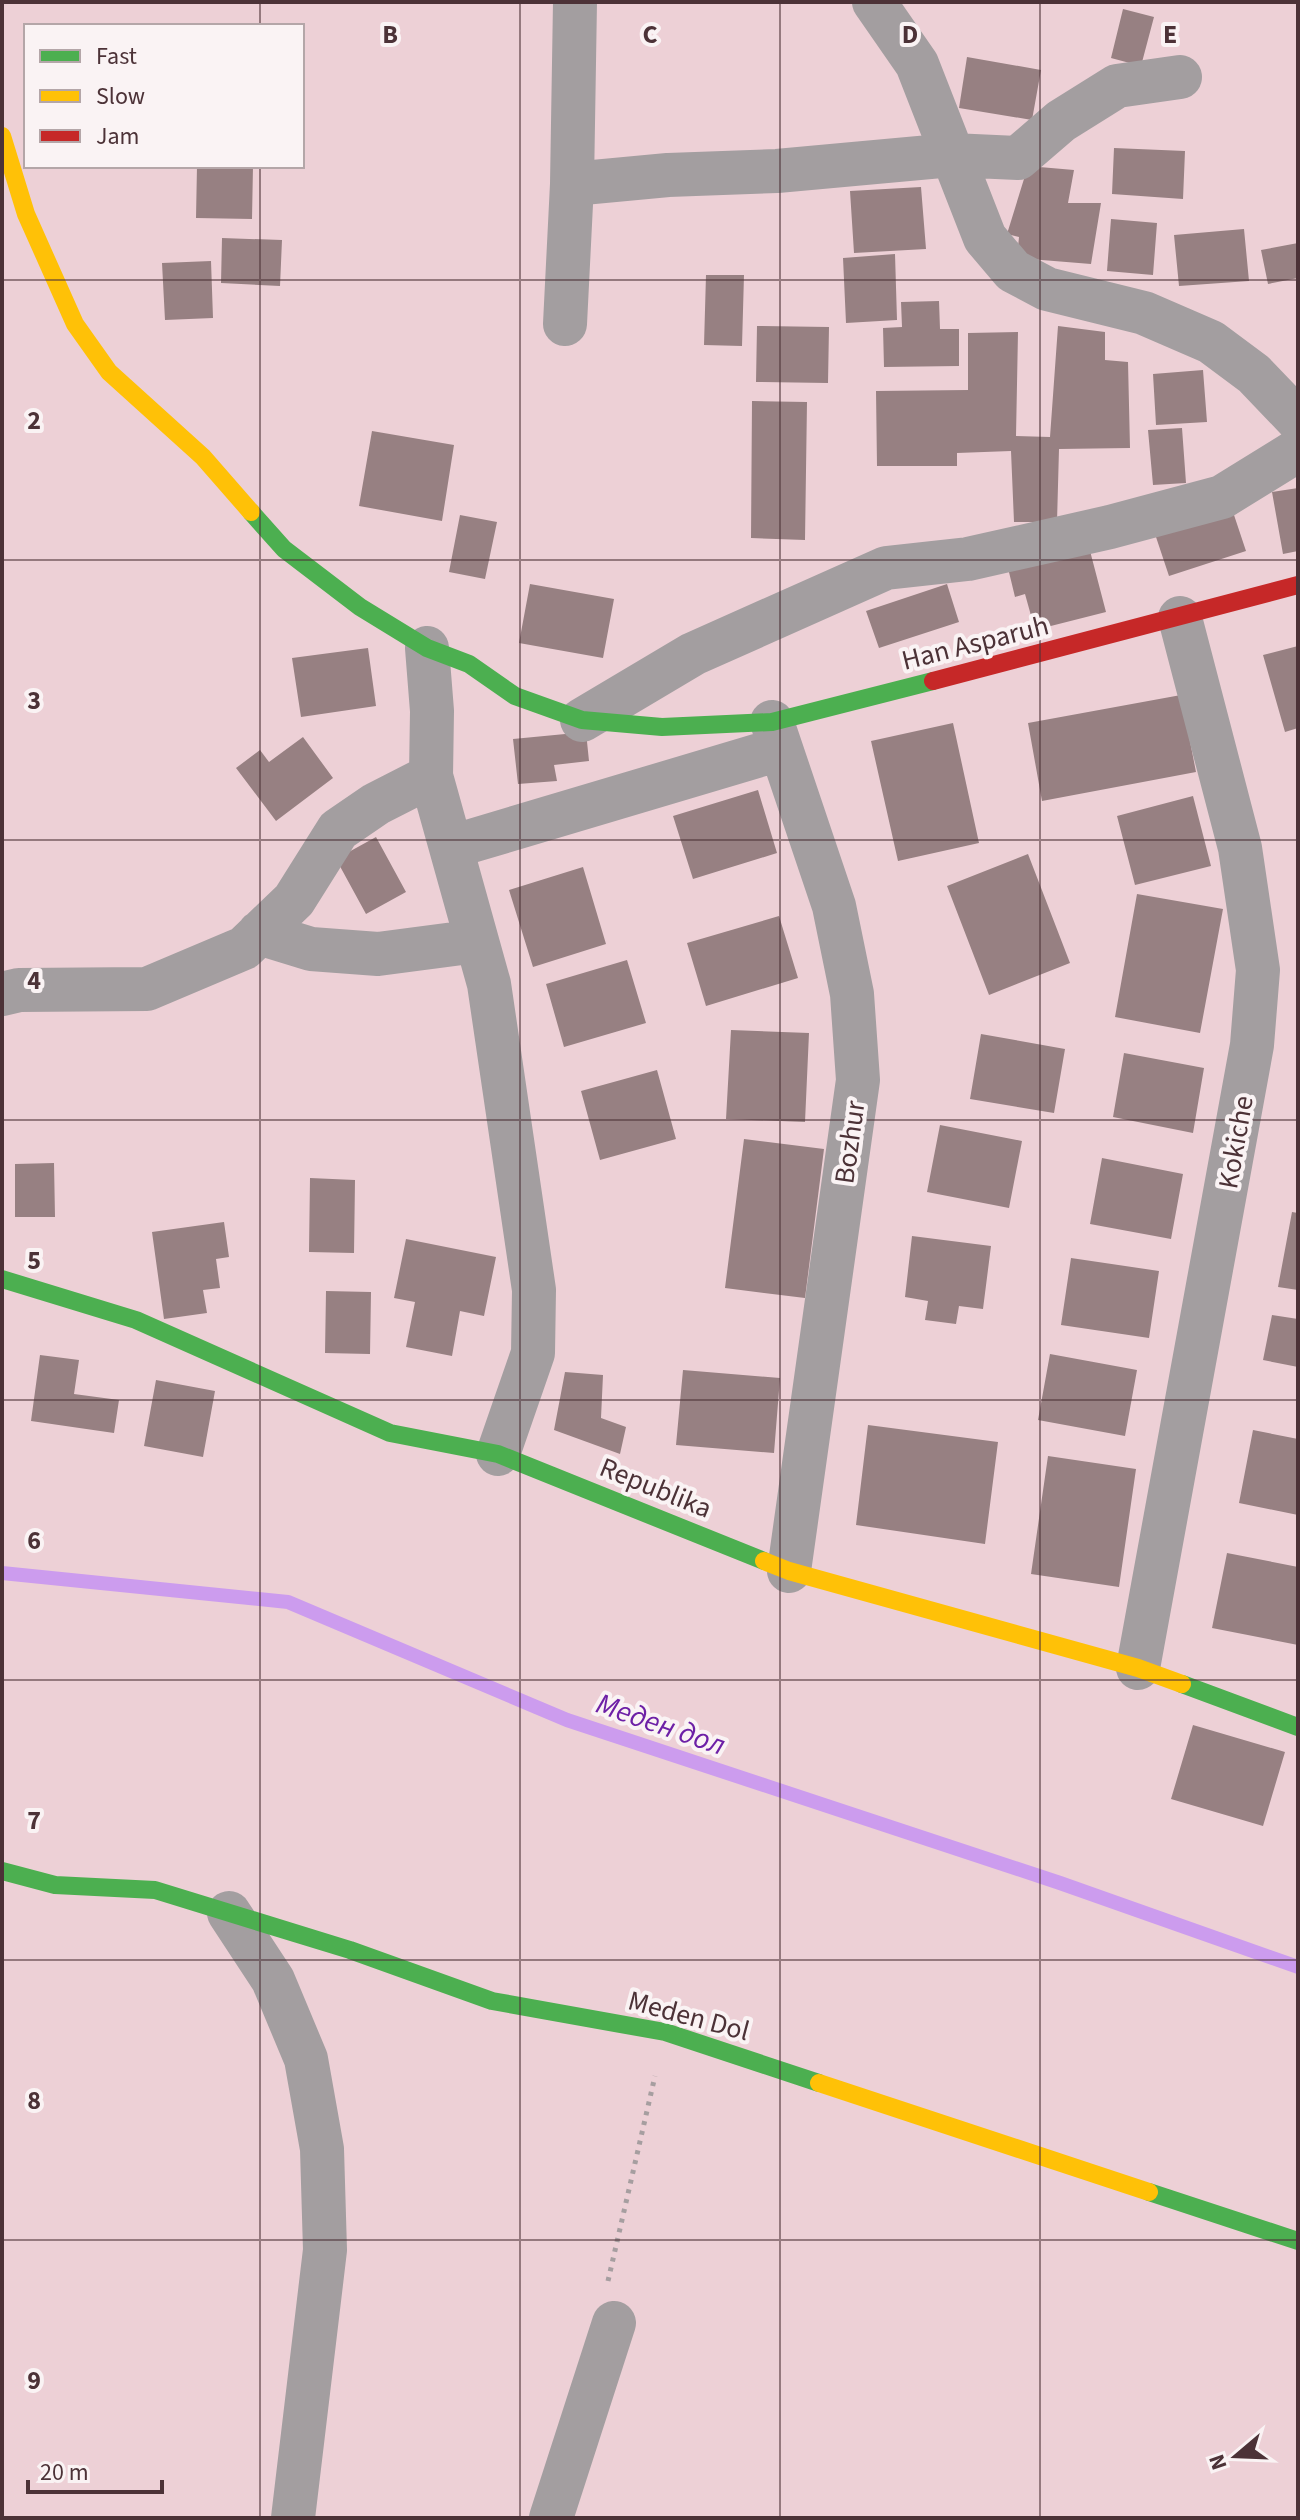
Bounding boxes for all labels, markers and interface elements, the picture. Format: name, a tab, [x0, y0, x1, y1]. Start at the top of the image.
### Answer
text: B	[382, 16, 398, 53]
text: C	[642, 16, 658, 53]
text: D	[902, 16, 918, 53]
text: E	[1163, 16, 1177, 53]
legend	[24, 24, 304, 168]
text: Fast	[96, 39, 137, 74]
text: Slow	[96, 79, 145, 114]
text: Jam	[96, 119, 140, 154]
text: 2	[27, 402, 41, 439]
street label: Han Asparuh	[897, 605, 1053, 681]
text: 3	[27, 682, 41, 719]
text: 4	[27, 962, 41, 999]
street label: Kokiche	[1208, 1092, 1264, 1192]
street label: Bozhur	[824, 1098, 876, 1186]
text: 5	[27, 1242, 41, 1279]
street label: Republika	[594, 1447, 718, 1528]
text: 6	[27, 1522, 41, 1559]
water label: Меден дол	[590, 1682, 731, 1767]
text: 7	[27, 1802, 41, 1839]
street label: Meden Dol	[624, 1981, 754, 2051]
text: 8	[27, 2082, 41, 2119]
text: 9	[27, 2362, 41, 2399]
north arrow	[1196, 2416, 1276, 2496]
scale bar	[28, 2444, 162, 2494]
text: N	[1201, 2450, 1236, 2474]
text: 20 m	[40, 2455, 89, 2490]

